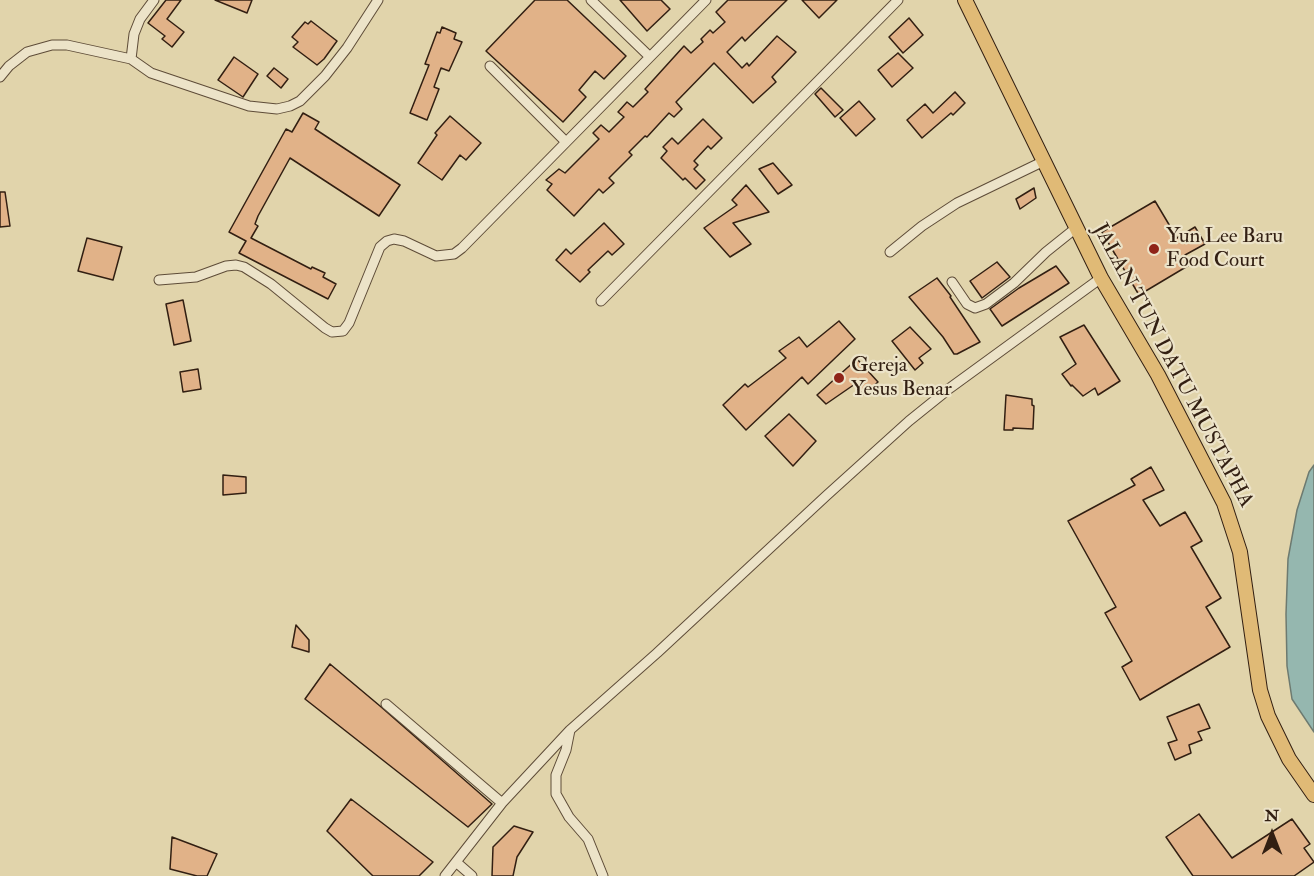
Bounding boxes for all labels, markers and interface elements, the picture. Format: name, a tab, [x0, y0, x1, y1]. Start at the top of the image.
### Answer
street label: JALAN TUN DATU MUSTAPHA	[1086, 220, 1258, 512]
place label: Yun Lee Baru Food Court	[1166, 224, 1283, 274]
marker: Yun Lee Baru Food Court	[1147, 242, 1161, 256]
place label: Gereja Yesus Benar	[851, 353, 952, 403]
marker: Gereja Yesus Benar	[832, 371, 846, 385]
north arrow	[1242, 804, 1302, 864]
text: N	[1265, 806, 1279, 826]

